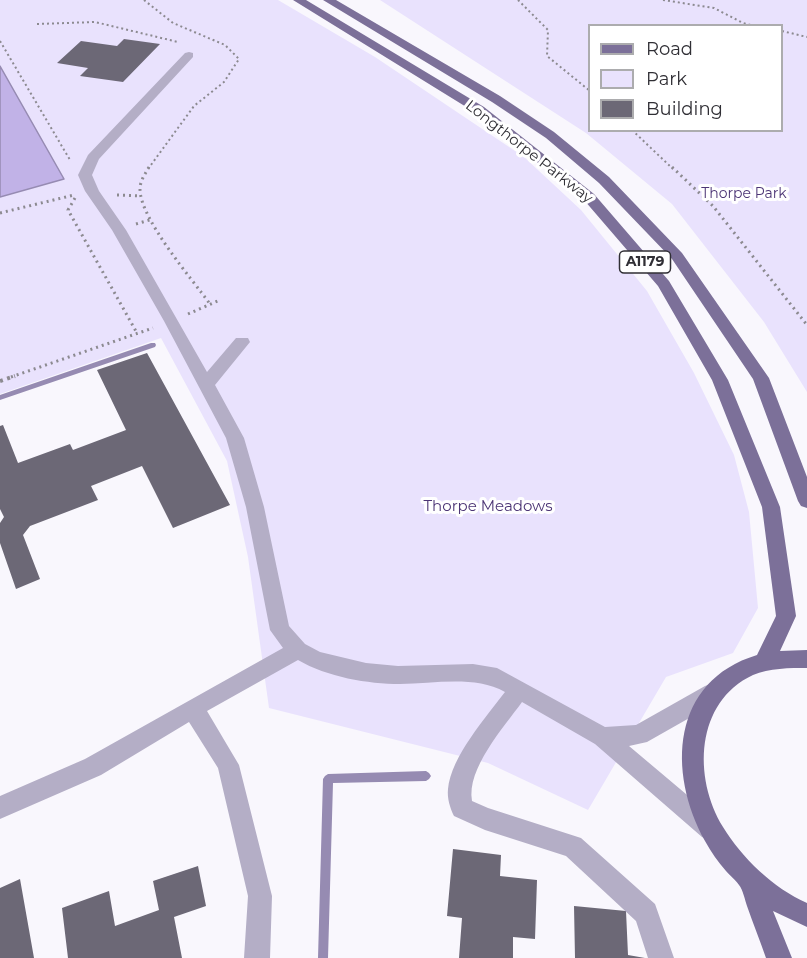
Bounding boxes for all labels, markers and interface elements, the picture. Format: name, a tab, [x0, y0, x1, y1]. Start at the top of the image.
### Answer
legend	[588, 24, 783, 132]
text: Road	[646, 38, 693, 60]
text: Park	[646, 68, 687, 90]
street label: Longthorpe Parkway	[462, 97, 596, 207]
text: Building	[646, 98, 723, 120]
park label: Thorpe Park	[701, 186, 787, 202]
road number: A1179	[620, 251, 670, 273]
park label: Thorpe Meadows	[424, 498, 552, 516]

